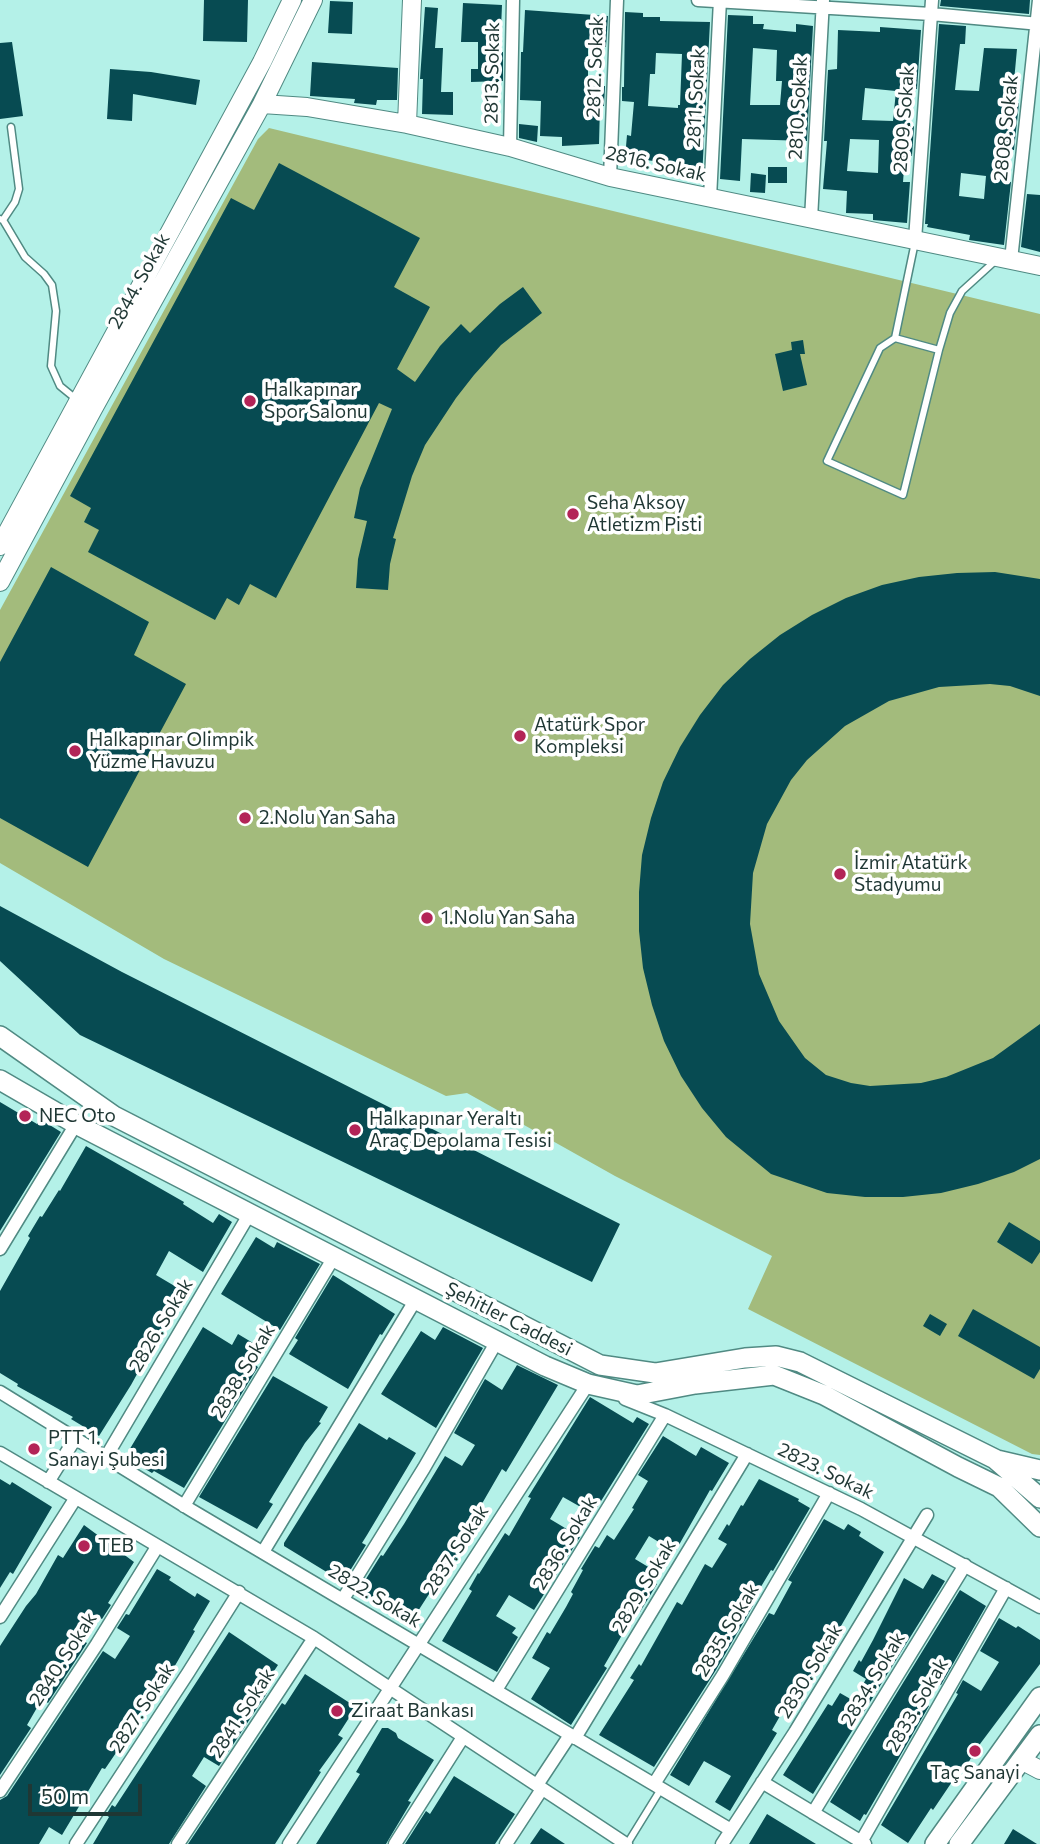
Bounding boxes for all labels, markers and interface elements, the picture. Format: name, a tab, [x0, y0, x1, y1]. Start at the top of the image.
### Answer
street label: 2812. Sokak	[582, 16, 608, 118]
street label: 2813. Sokak	[480, 22, 504, 124]
street label: 2811. Sokak	[682, 48, 710, 148]
street label: 2810. Sokak	[784, 56, 812, 160]
street label: 2809. Sokak	[889, 65, 919, 173]
street label: 2808. Sokak	[989, 74, 1023, 182]
street label: 2816. Sokak	[604, 141, 708, 187]
street label: 2844. Sokak	[103, 229, 175, 333]
place label: Halkapınar Spor Salonu	[264, 379, 368, 423]
marker: Halkapınar Spor Salonu	[242, 393, 258, 409]
place label: Seha Aksoy Atletizm Pisti	[587, 492, 702, 536]
marker: Seha Aksoy Atletizm Pisti	[565, 506, 581, 522]
place label: Atatürk Spor Kompleksi	[534, 714, 645, 758]
marker: Atatürk Spor Kompleksi	[512, 728, 528, 744]
place label: Halkapınar Olimpik Yüzme Havuzu	[89, 729, 255, 773]
marker: Halkapınar Olimpik Yüzme Havuzu	[67, 743, 83, 759]
place label: 2.Nolu Yan Saha	[259, 807, 396, 829]
marker: 2.Nolu Yan Saha	[237, 810, 253, 826]
place label: İzmir Atatürk Stadyumu	[854, 852, 968, 896]
marker: İzmir Atatürk Stadyumu	[832, 866, 848, 882]
place label: 1.Nolu Yan Saha	[441, 907, 575, 929]
marker: 1.Nolu Yan Saha	[419, 910, 435, 926]
place label: NEC Oto	[39, 1105, 116, 1127]
marker: NEC Oto	[17, 1108, 33, 1124]
place label: Halkapınar Yeraltı Araç Depolama Tesisi	[369, 1108, 552, 1152]
marker: Halkapınar Yeraltı Araç Depolama Tesisi	[347, 1122, 363, 1138]
street label: 2826. Sokak	[124, 1274, 198, 1376]
street label: Şehitler Caddesi	[442, 1277, 576, 1361]
street label: 2838. Sokak	[206, 1320, 280, 1422]
place label: PTT 1. Sanayi Şubesi	[48, 1427, 165, 1471]
street label: 2823. Sokak	[774, 1438, 878, 1504]
marker: PTT 1. Sanayi Şubesi	[26, 1441, 42, 1457]
street label: 2836. Sokak	[528, 1492, 602, 1594]
street label: 2837. Sokak	[418, 1501, 494, 1599]
place label: TEB	[98, 1535, 134, 1557]
street label: 2829. Sokak	[607, 1535, 681, 1637]
marker: TEB	[76, 1538, 92, 1554]
street label: 2822. Sokak	[324, 1559, 426, 1633]
street label: 2835. Sokak	[690, 1579, 764, 1681]
street label: 2840. Sokak	[24, 1608, 102, 1710]
street label: 2830. Sokak	[773, 1620, 847, 1722]
street label: 2834. Sokak	[836, 1628, 910, 1730]
street label: 2833. Sokak	[881, 1654, 953, 1756]
street label: 2827. Sokak	[105, 1659, 179, 1757]
street label: 2841. Sokak	[205, 1664, 279, 1762]
place label: Ziraat Bankası	[351, 1700, 474, 1722]
marker: Ziraat Bankası	[329, 1703, 345, 1719]
marker: Taç Sanayi	[967, 1743, 983, 1759]
place label: Taç Sanayi	[930, 1762, 1020, 1784]
scale bar	[32, 1770, 145, 1814]
text: 50 m	[41, 1783, 89, 1808]

